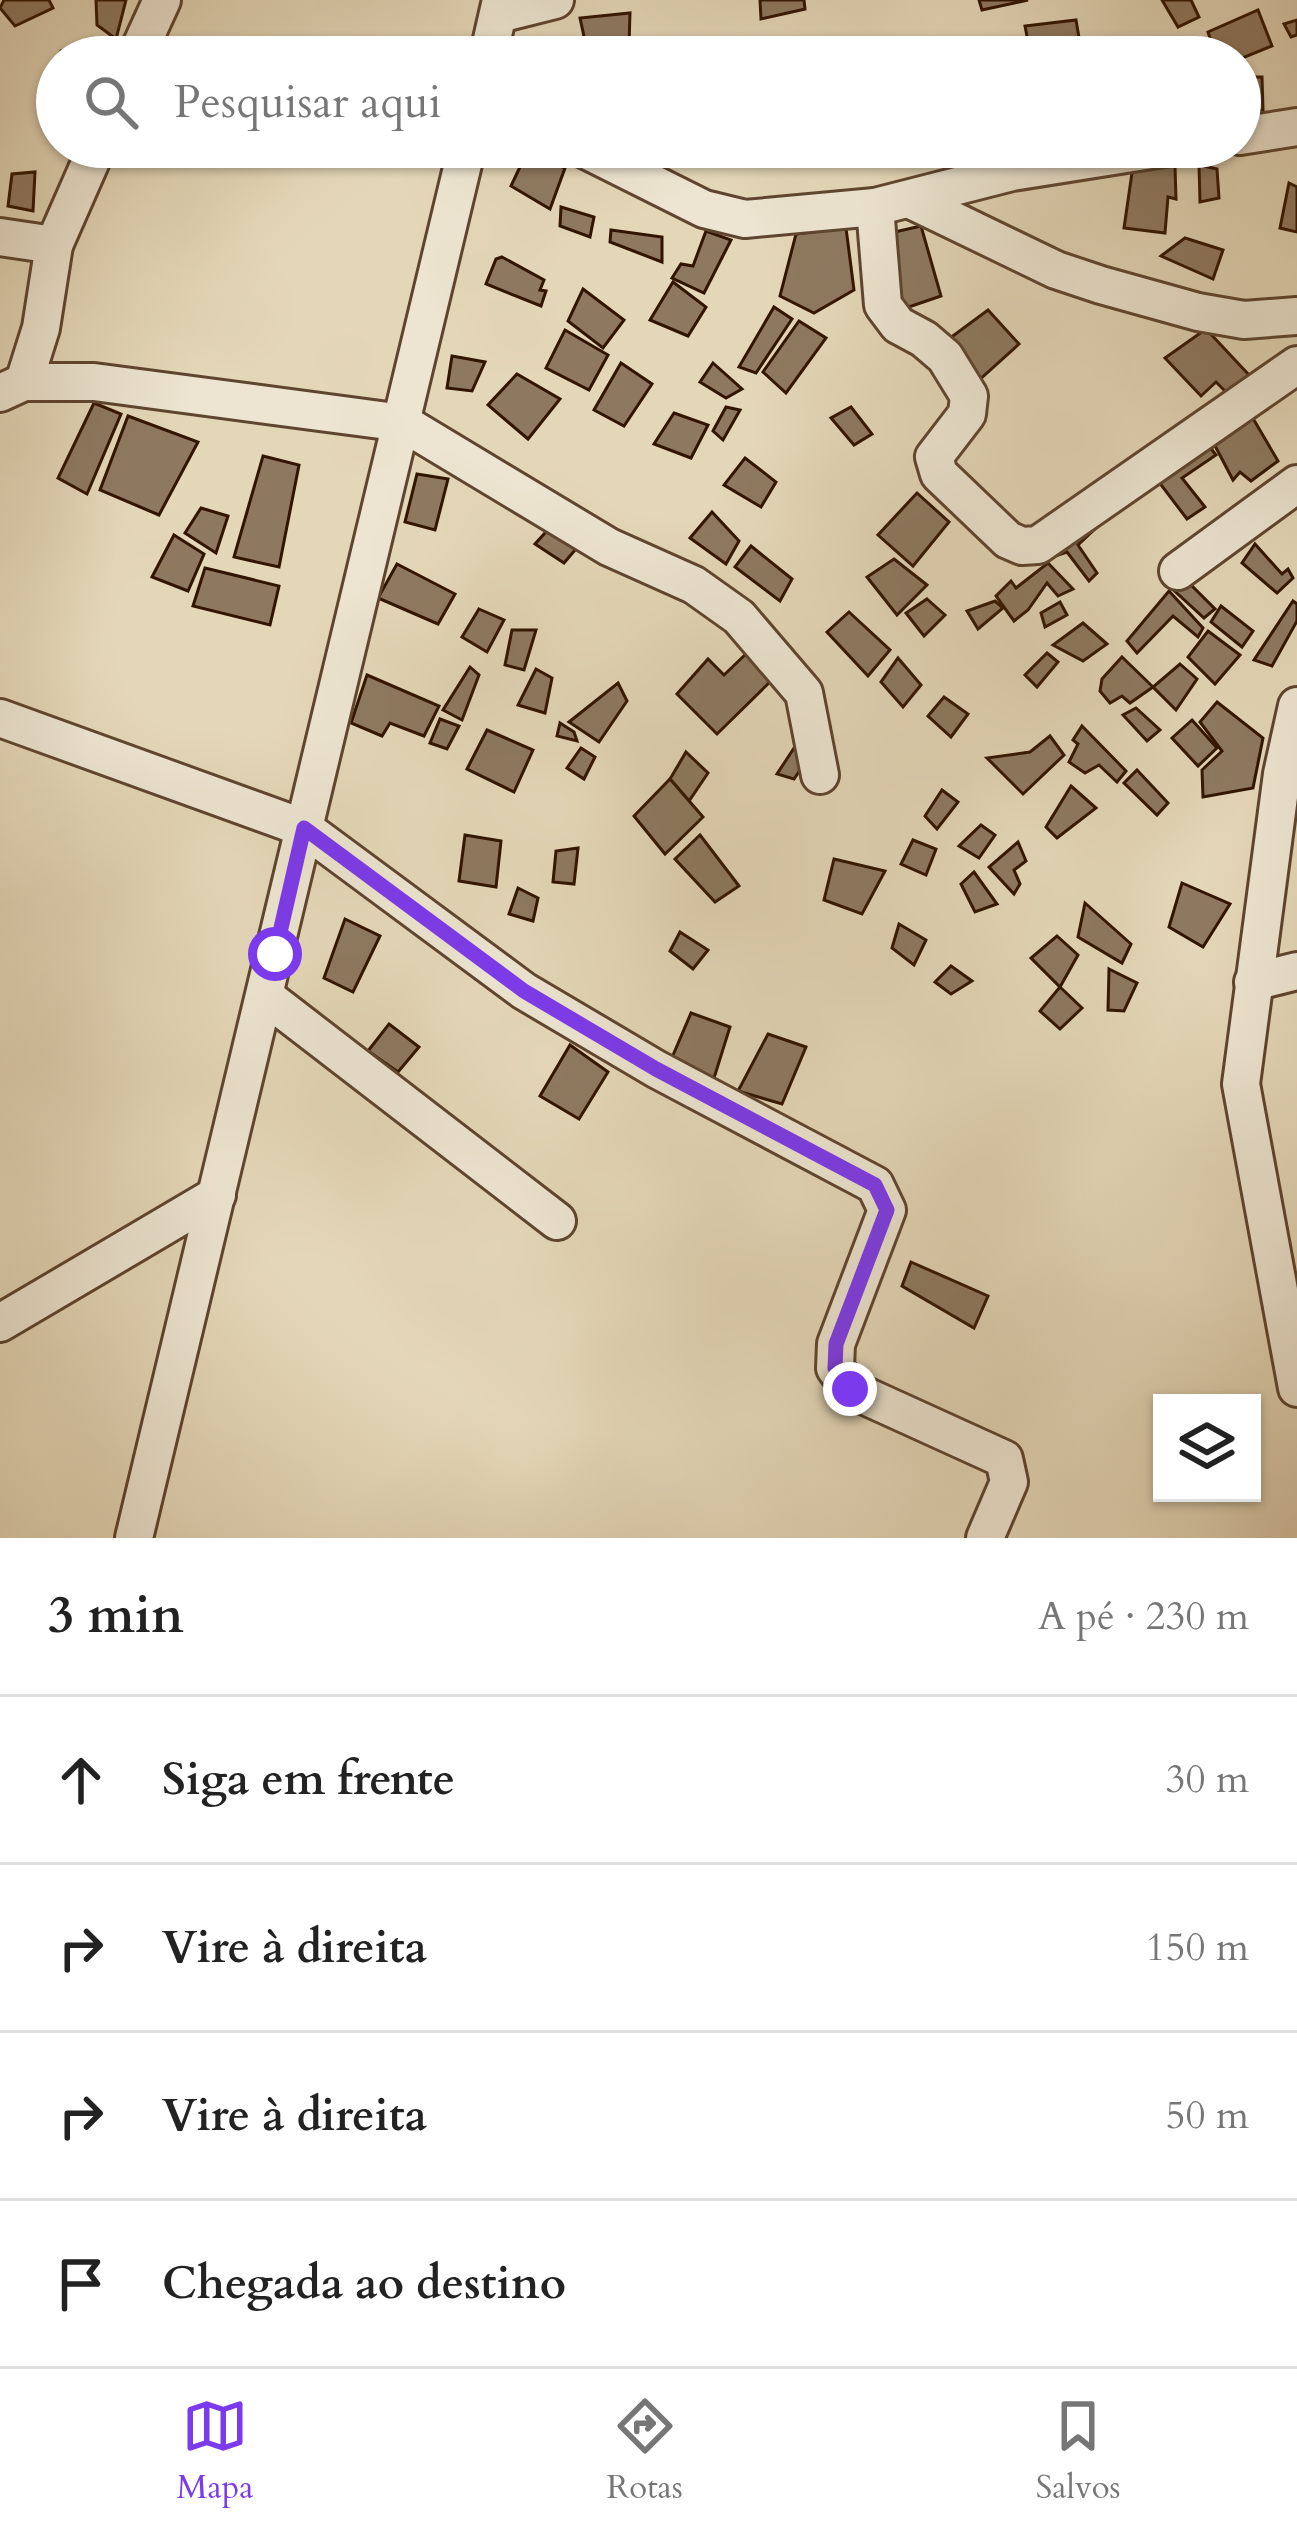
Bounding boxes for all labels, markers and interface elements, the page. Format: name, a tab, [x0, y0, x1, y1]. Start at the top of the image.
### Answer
search box	[36, 36, 1261, 168]
icon: search	[78, 69, 144, 135]
text: Pesquisar aqui	[174, 72, 441, 133]
route start	[248, 927, 302, 981]
route end	[823, 1362, 877, 1416]
map controls	[1153, 1394, 1261, 1502]
button: layers	[1153, 1394, 1261, 1502]
text: 3 min	[48, 1581, 184, 1651]
text: A pé · 230 m	[1038, 1590, 1249, 1643]
icon: ahead	[48, 1747, 114, 1813]
text: Siga em frente	[162, 1749, 455, 1810]
text: 30 m	[1166, 1753, 1249, 1806]
icon: right	[48, 1915, 114, 1981]
text: Vire à direita	[162, 1917, 427, 1978]
text: 150 m	[1146, 1921, 1249, 1974]
icon: right	[48, 2083, 114, 2149]
text: Vire à direita	[162, 2085, 427, 2146]
text: 50 m	[1166, 2089, 1249, 2142]
icon: arrive	[48, 2251, 114, 2317]
text: Chegada ao destino	[162, 2253, 566, 2314]
tab: Mapa	[176, 2393, 254, 2510]
tab: Rotas	[606, 2393, 683, 2510]
tab: Salvos	[1036, 2393, 1121, 2510]

